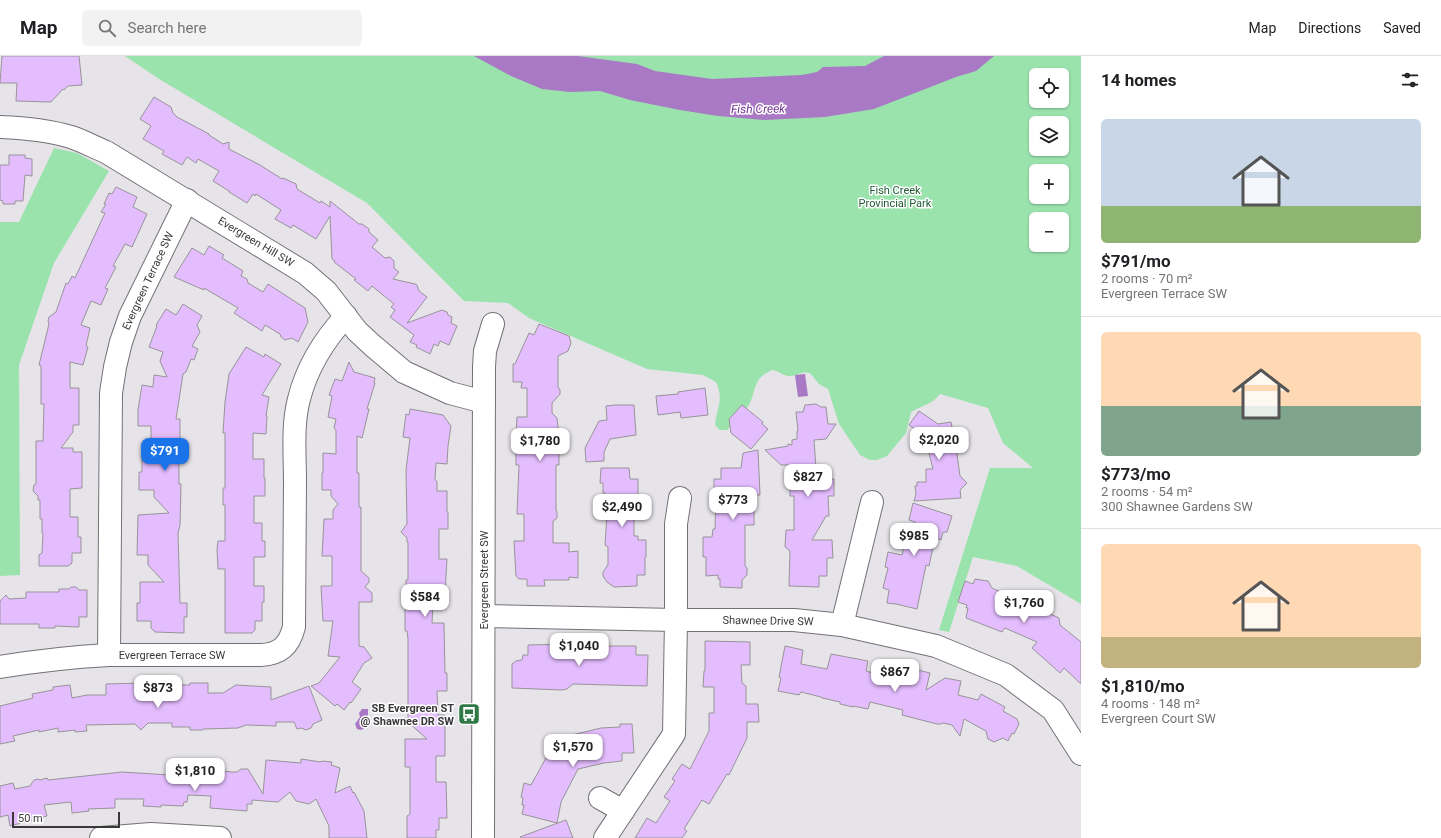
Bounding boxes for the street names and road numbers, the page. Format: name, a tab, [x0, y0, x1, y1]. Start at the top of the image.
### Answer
street label: Evergreen Hill SW	[216, 214, 296, 270]
street label: Evergreen Terrace SW	[120, 230, 177, 332]
street label: Evergreen Street SW	[478, 530, 491, 630]
street label: Shawnee Drive SW	[722, 614, 814, 628]
street label: Evergreen Terrace SW	[119, 649, 226, 662]

